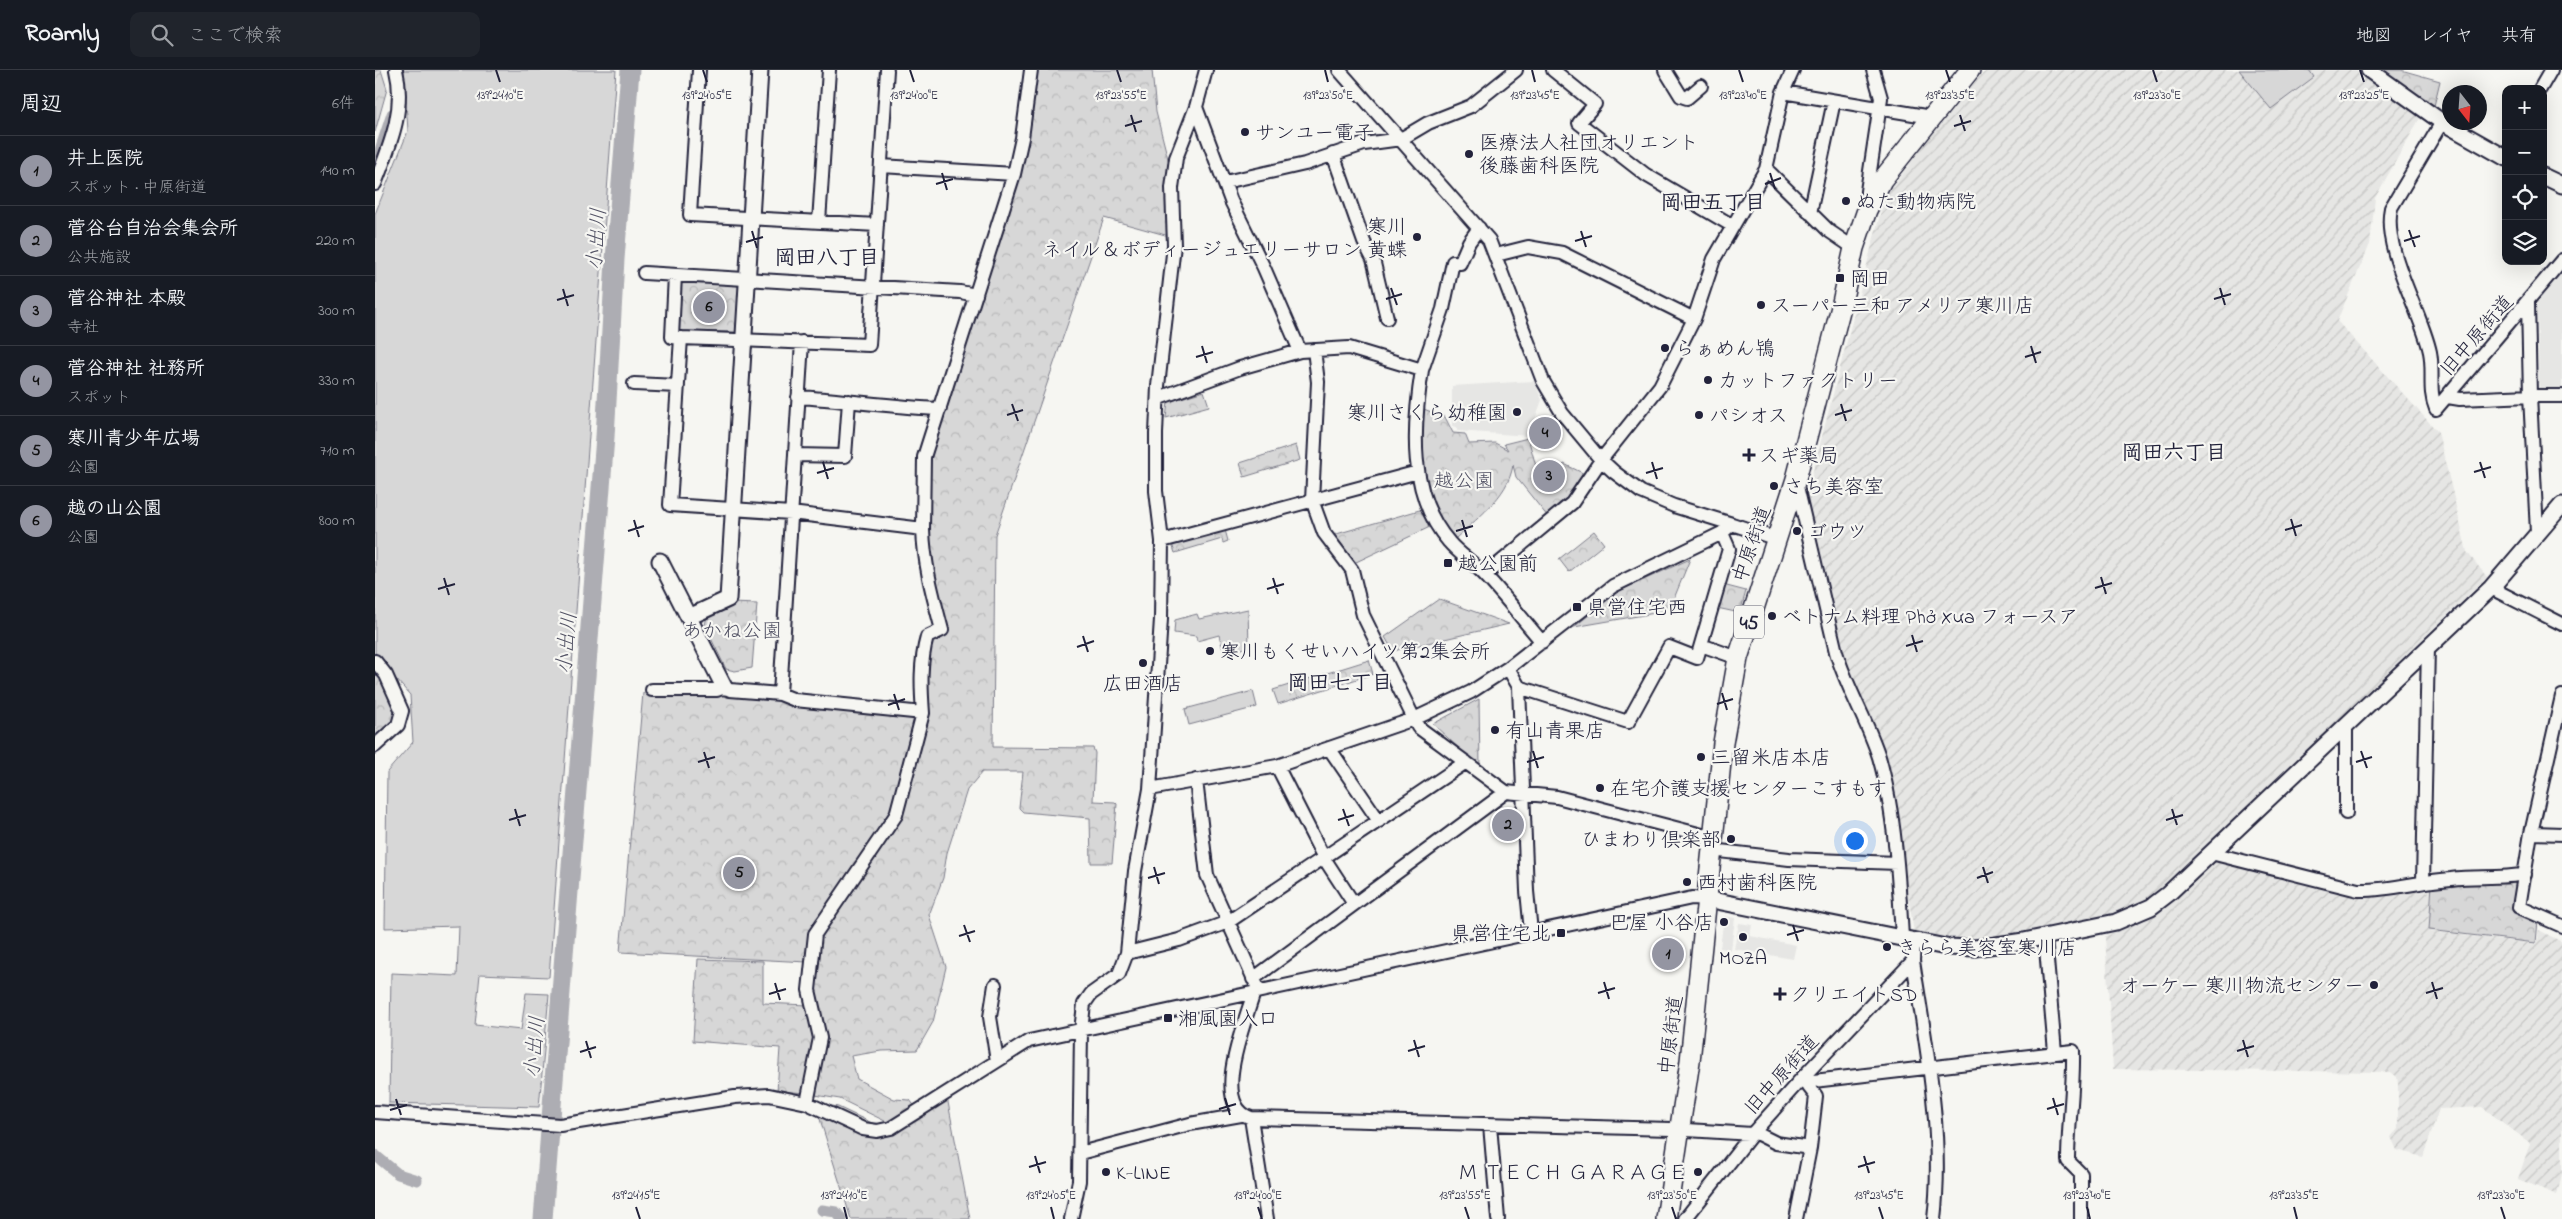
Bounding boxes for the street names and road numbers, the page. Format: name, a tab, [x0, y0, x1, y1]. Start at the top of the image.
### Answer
street label: 旧中原街道	[2434, 289, 2522, 384]
street label: 中原街道	[1727, 502, 1780, 587]
road number: 45	[1734, 606, 1764, 638]
street label: 中原街道	[1653, 994, 1692, 1077]
street label: 旧中原街道	[1739, 1029, 1827, 1123]

